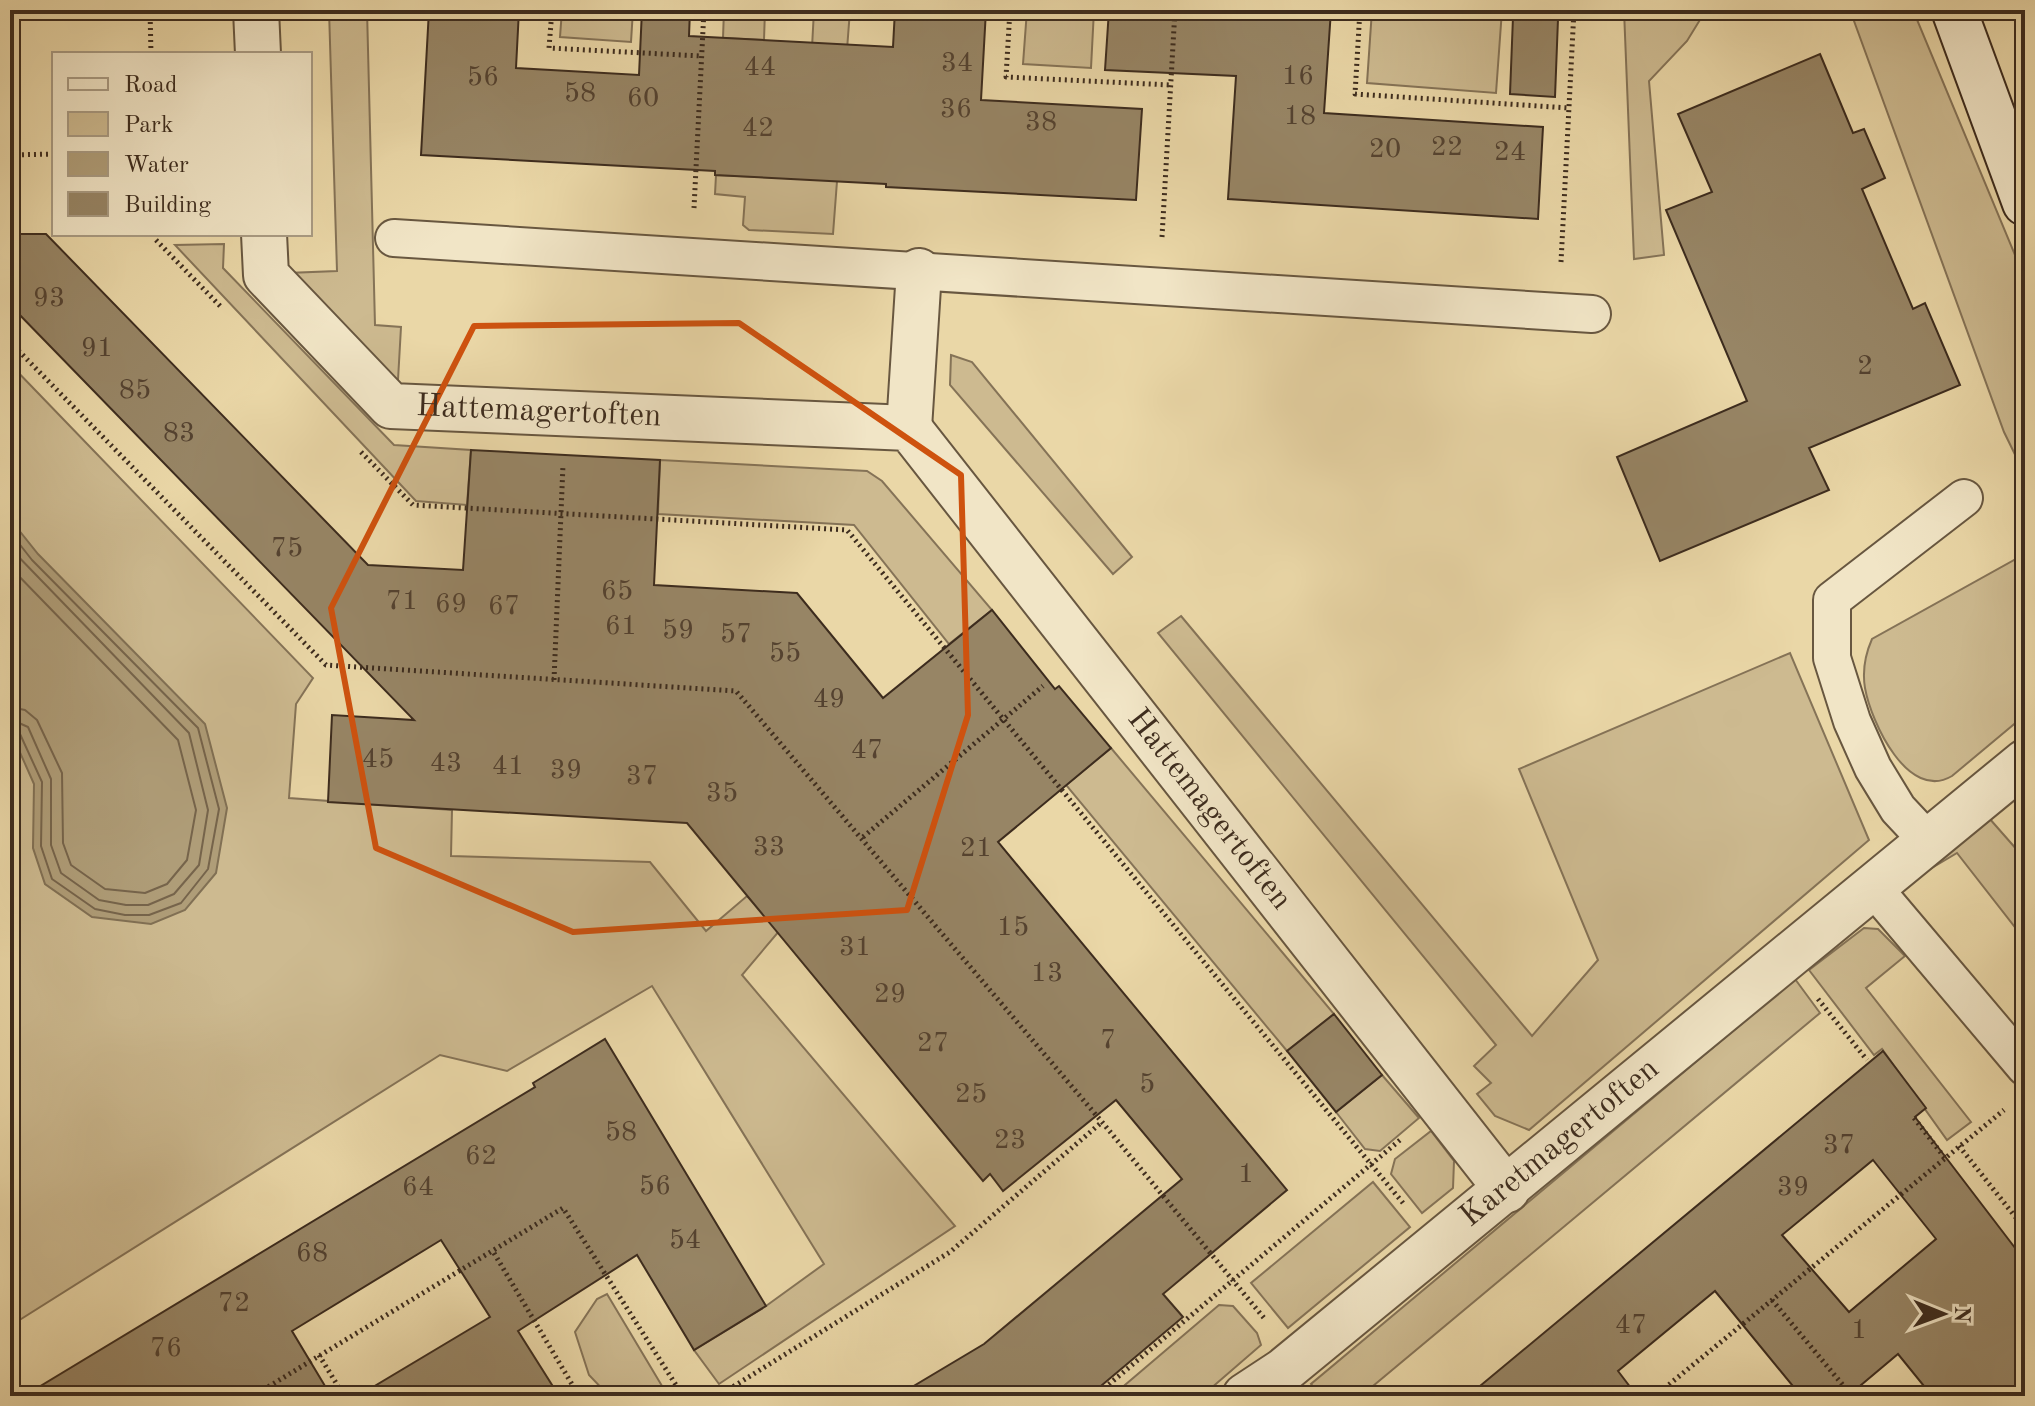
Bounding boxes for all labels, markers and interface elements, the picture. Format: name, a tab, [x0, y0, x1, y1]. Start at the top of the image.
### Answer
house number: 34	[941, 50, 973, 78]
legend	[52, 52, 312, 236]
house number: 44	[744, 54, 776, 82]
house number: 16	[1282, 63, 1314, 91]
house number: 56	[467, 64, 499, 92]
text: Road	[124, 74, 177, 98]
house number: 58	[564, 80, 596, 108]
house number: 60	[627, 85, 659, 113]
house number: 36	[940, 96, 972, 124]
house number: 18	[1284, 103, 1316, 131]
house number: 38	[1025, 109, 1057, 137]
text: Park	[124, 114, 173, 138]
house number: 42	[742, 115, 774, 143]
house number: 22	[1431, 134, 1463, 162]
house number: 20	[1369, 136, 1401, 164]
house number: 24	[1494, 139, 1526, 167]
text: Water	[124, 154, 189, 178]
text: Building	[124, 194, 211, 218]
house number: 93	[33, 285, 65, 313]
house number: 91	[81, 335, 113, 363]
house number: 2	[1857, 353, 1873, 381]
house number: 85	[119, 377, 151, 405]
street label: Hattemagertoften	[415, 391, 662, 433]
house number: 83	[163, 420, 195, 448]
house number: 75	[271, 535, 303, 563]
house number: 65	[601, 578, 633, 606]
house number: 71	[386, 588, 418, 616]
house number: 69	[435, 591, 467, 619]
house number: 67	[488, 593, 520, 621]
house number: 61	[605, 613, 637, 641]
house number: 59	[662, 617, 694, 645]
house number: 57	[720, 621, 752, 649]
house number: 55	[769, 640, 801, 668]
house number: 49	[813, 686, 845, 714]
street label: Hattemagertoften	[1120, 703, 1297, 916]
house number: 47	[851, 737, 883, 765]
house number: 45	[362, 746, 394, 774]
house number: 43	[430, 750, 462, 778]
house number: 41	[492, 753, 524, 781]
house number: 39	[550, 757, 582, 785]
house number: 37	[626, 763, 658, 791]
house number: 35	[706, 780, 738, 808]
house number: 33	[753, 834, 785, 862]
house number: 21	[960, 835, 992, 863]
house number: 15	[997, 914, 1029, 942]
house number: 31	[839, 934, 871, 962]
house number: 13	[1031, 960, 1063, 988]
house number: 29	[874, 981, 906, 1009]
house number: 7	[1100, 1027, 1116, 1055]
house number: 27	[917, 1030, 949, 1058]
street label: Karetmagertoften	[1455, 1053, 1665, 1234]
house number: 5	[1139, 1071, 1155, 1099]
house number: 25	[955, 1081, 987, 1109]
house number: 58	[605, 1119, 637, 1147]
house number: 23	[994, 1127, 1026, 1155]
house number: 37	[1823, 1132, 1855, 1160]
house number: 62	[465, 1143, 497, 1171]
house number: 1	[1238, 1161, 1254, 1189]
house number: 56	[639, 1173, 671, 1201]
house number: 64	[402, 1174, 434, 1202]
house number: 39	[1777, 1174, 1809, 1202]
house number: 54	[669, 1227, 701, 1255]
house number: 68	[296, 1240, 328, 1268]
north arrow	[1903, 1274, 1983, 1354]
house number: 72	[218, 1290, 250, 1318]
text: N	[1950, 1306, 1972, 1323]
house number: 47	[1615, 1312, 1647, 1340]
house number: 1	[1851, 1317, 1867, 1345]
house number: 76	[150, 1335, 182, 1363]

